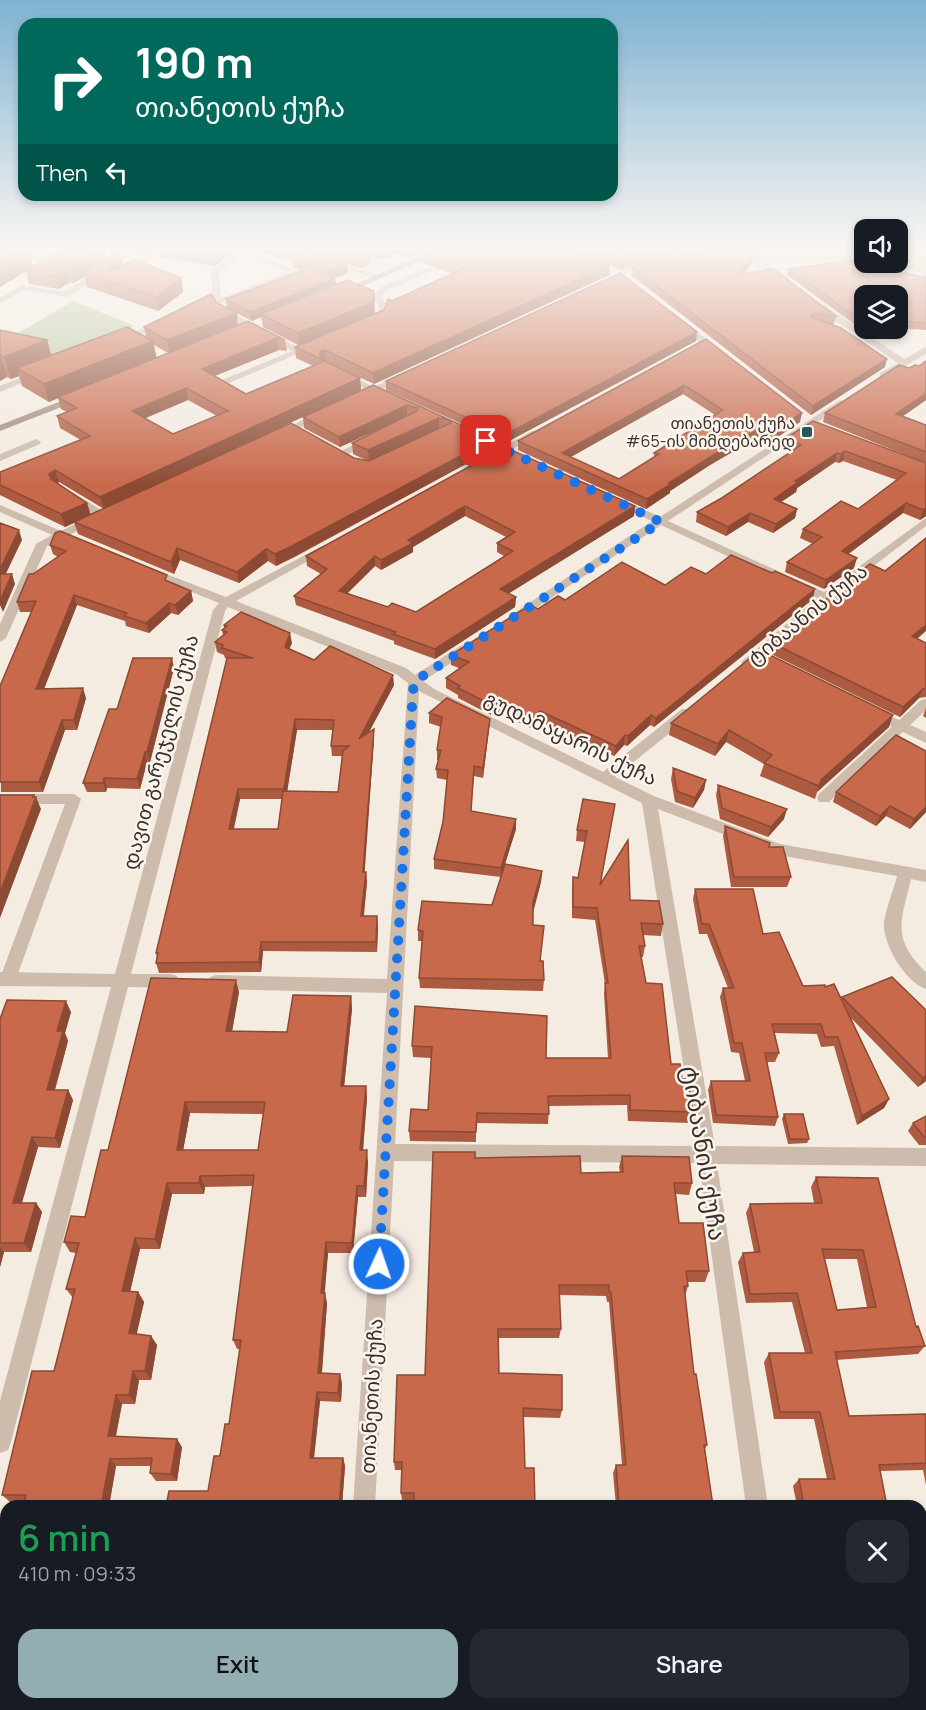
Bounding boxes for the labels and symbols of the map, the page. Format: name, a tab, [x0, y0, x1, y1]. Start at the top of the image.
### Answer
place label: თიანეთის ქუჩა #65-ის მიმდებარედ	[626, 412, 795, 452]
pin	[460, 415, 511, 466]
marker: თიანეთის ქუჩა #65-ის მიმდებარედ	[800, 425, 814, 439]
street label: ტიბაანის ქუჩა	[741, 557, 873, 671]
street label: დავით გარეჯელის ქუჩა	[116, 632, 204, 872]
street label: გუდამაყარის ქუჩა	[480, 684, 662, 792]
street label: ტიბაანის ქუჩა	[675, 1063, 735, 1243]
position arrow	[347, 1232, 411, 1296]
street label: თიანეთის ქუჩა	[353, 1318, 389, 1474]

